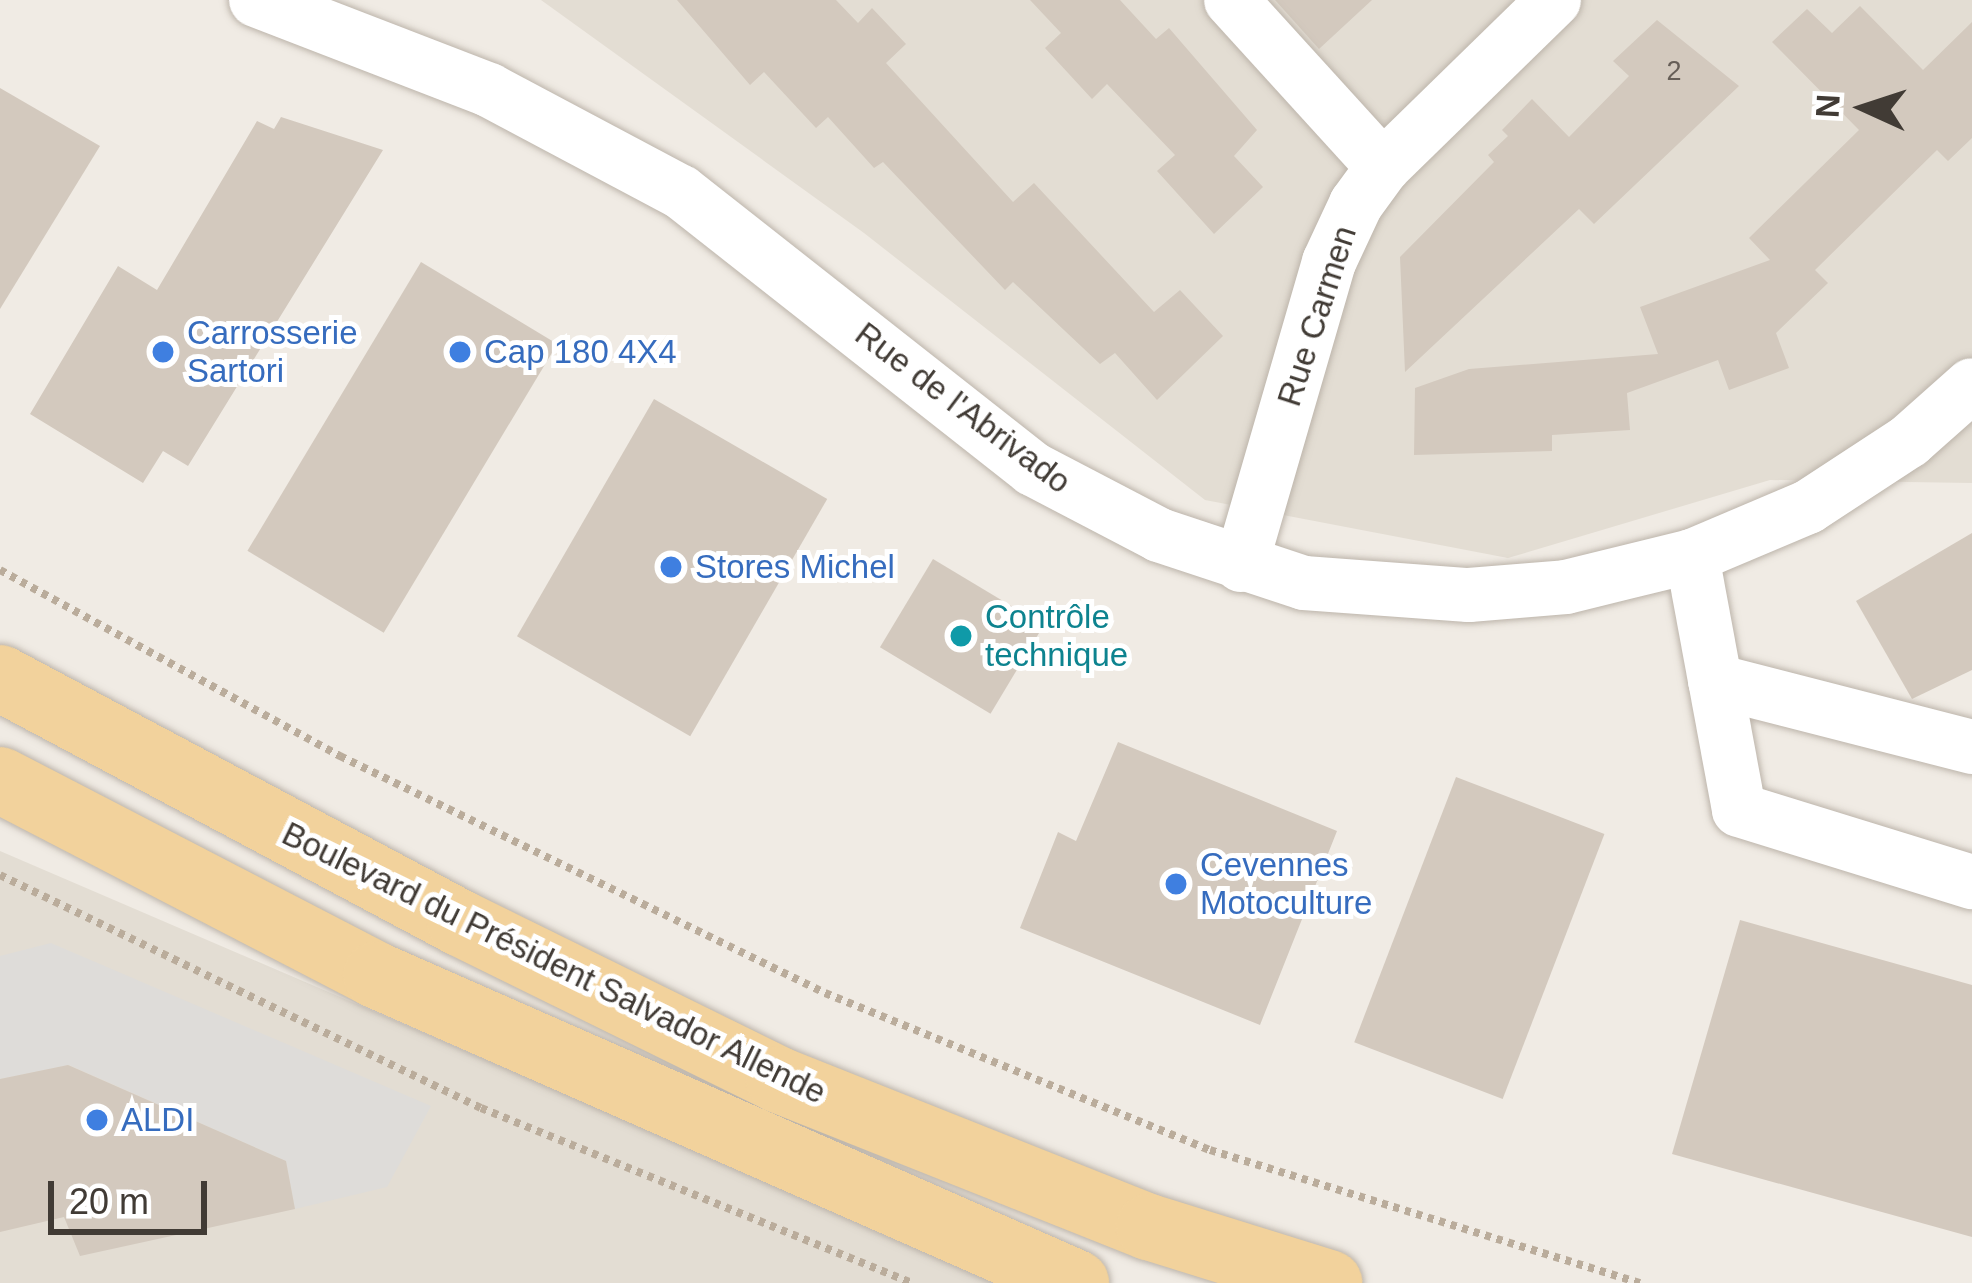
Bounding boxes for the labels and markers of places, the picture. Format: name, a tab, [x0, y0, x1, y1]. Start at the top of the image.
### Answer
place label: Carrosserie Sartori	[187, 313, 358, 391]
place label: Cap 180 4X4	[484, 332, 677, 372]
marker: Carrosserie Sartori	[150, 339, 176, 365]
marker: Cap 180 4X4	[447, 339, 473, 365]
place label: Stores Michel	[695, 547, 895, 587]
marker: Stores Michel	[658, 554, 684, 580]
place label: Contrôle technique	[985, 597, 1128, 675]
marker: Contrôle technique	[948, 623, 974, 649]
place label: Cevennes Motoculture	[1200, 845, 1372, 923]
marker: Cevennes Motoculture	[1163, 871, 1189, 897]
place label: ALDI	[121, 1100, 194, 1140]
marker: ALDI	[84, 1107, 110, 1133]

